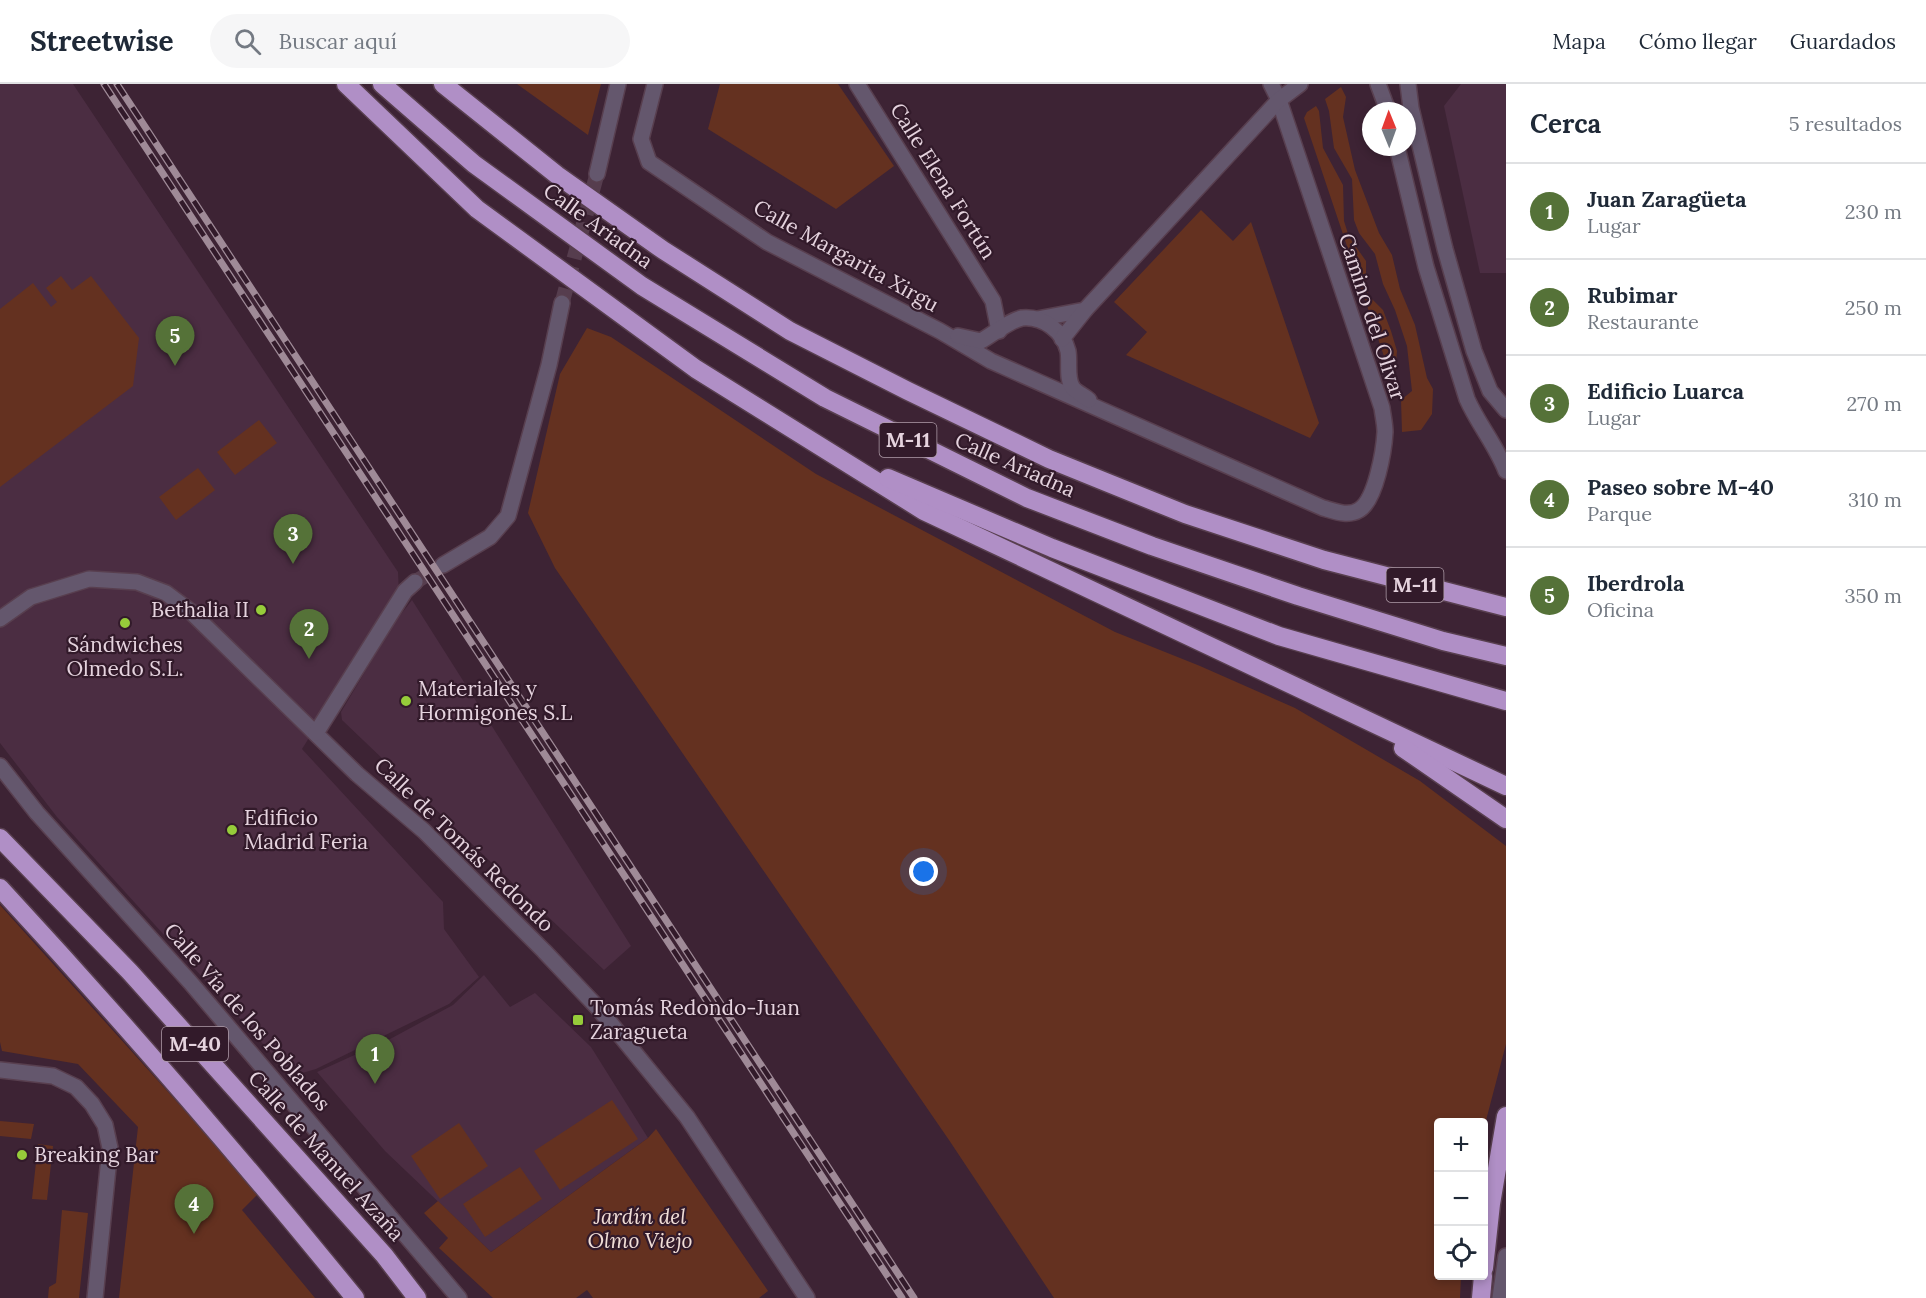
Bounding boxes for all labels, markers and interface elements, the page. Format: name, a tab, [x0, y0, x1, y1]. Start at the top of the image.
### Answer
search box	[210, 14, 630, 68]
text: Streetwise	[30, 23, 174, 59]
icon: search	[231, 25, 264, 58]
text: Buscar aquí	[279, 27, 397, 55]
text: Mapa	[1552, 28, 1606, 55]
text: Cómo llegar	[1639, 28, 1757, 55]
text: Guardados	[1790, 28, 1896, 55]
street label: Calle Elena Fortún	[884, 98, 1002, 264]
north arrow	[1362, 102, 1416, 156]
text: Cerca	[1530, 107, 1601, 140]
text: 5 resultados	[1789, 111, 1902, 136]
street label: Calle Ariadna	[538, 177, 659, 275]
text: Juan Zaragüeta	[1587, 185, 1747, 213]
street label: Calle Margarita Xirgu	[749, 193, 944, 318]
text: 1	[1545, 199, 1554, 224]
text: 230 m	[1845, 199, 1902, 224]
text: Lugar	[1587, 213, 1641, 238]
street label: Camino del Olivar	[1333, 230, 1412, 404]
text: Rubimar	[1587, 281, 1678, 309]
text: 2	[1544, 295, 1555, 320]
text: 250 m	[1845, 295, 1902, 320]
text: Restaurante	[1587, 309, 1699, 334]
pin: 5	[156, 316, 195, 366]
text: Edificio Luarca	[1587, 377, 1744, 405]
text: 3	[1544, 391, 1555, 416]
text: 270 m	[1846, 391, 1902, 416]
text: Lugar	[1587, 405, 1641, 430]
road number: M-11	[880, 423, 936, 457]
street label: Calle Ariadna	[951, 426, 1080, 503]
text: Paseo sobre M-40	[1587, 473, 1774, 501]
text: 4	[1544, 487, 1555, 512]
text: 310 m	[1848, 487, 1902, 512]
text: Parque	[1587, 501, 1652, 526]
pin: 3	[274, 514, 312, 564]
road number: M-11	[1386, 568, 1444, 602]
text: Iberdrola	[1587, 569, 1685, 597]
text: 5	[1544, 583, 1555, 608]
text: 350 m	[1844, 583, 1902, 608]
place label: Bethalia II	[151, 596, 249, 623]
text: Oficina	[1587, 597, 1654, 622]
marker: Bethalia II	[254, 603, 268, 617]
pin: 2	[290, 610, 328, 659]
marker: Sándwiches Olmedo S.L.	[118, 616, 132, 630]
place label: Sándwiches Olmedo S.L.	[66, 631, 184, 682]
place label: Materiales y Hormigones S.L	[418, 675, 572, 726]
marker: Materiales y Hormigones S.L	[399, 694, 413, 708]
street label: Calle de Tomás Redondo	[369, 752, 560, 938]
place label: Edificio Madrid Feria	[244, 804, 368, 855]
marker: Edificio Madrid Feria	[225, 823, 239, 837]
your location	[909, 857, 938, 886]
street label: Calle Vía de los Poblados	[158, 917, 336, 1116]
place label: Tomás Redondo-Juan Zaragueta	[590, 994, 800, 1045]
marker: Tomás Redondo-Juan Zaragueta	[571, 1013, 585, 1027]
road number: M-40	[162, 1027, 228, 1061]
pin: 1	[356, 1034, 394, 1084]
street label: Calle de Manuel Azaña	[243, 1065, 410, 1247]
map controls	[1434, 1118, 1488, 1280]
button: +	[1434, 1118, 1488, 1172]
place label: Breaking Bar	[34, 1141, 158, 1168]
marker: Breaking Bar	[15, 1148, 29, 1162]
button: −	[1434, 1172, 1488, 1226]
pin: 4	[174, 1184, 214, 1234]
park label: Jardín del Olmo Viejo	[588, 1203, 692, 1254]
button: locate	[1434, 1226, 1488, 1280]

